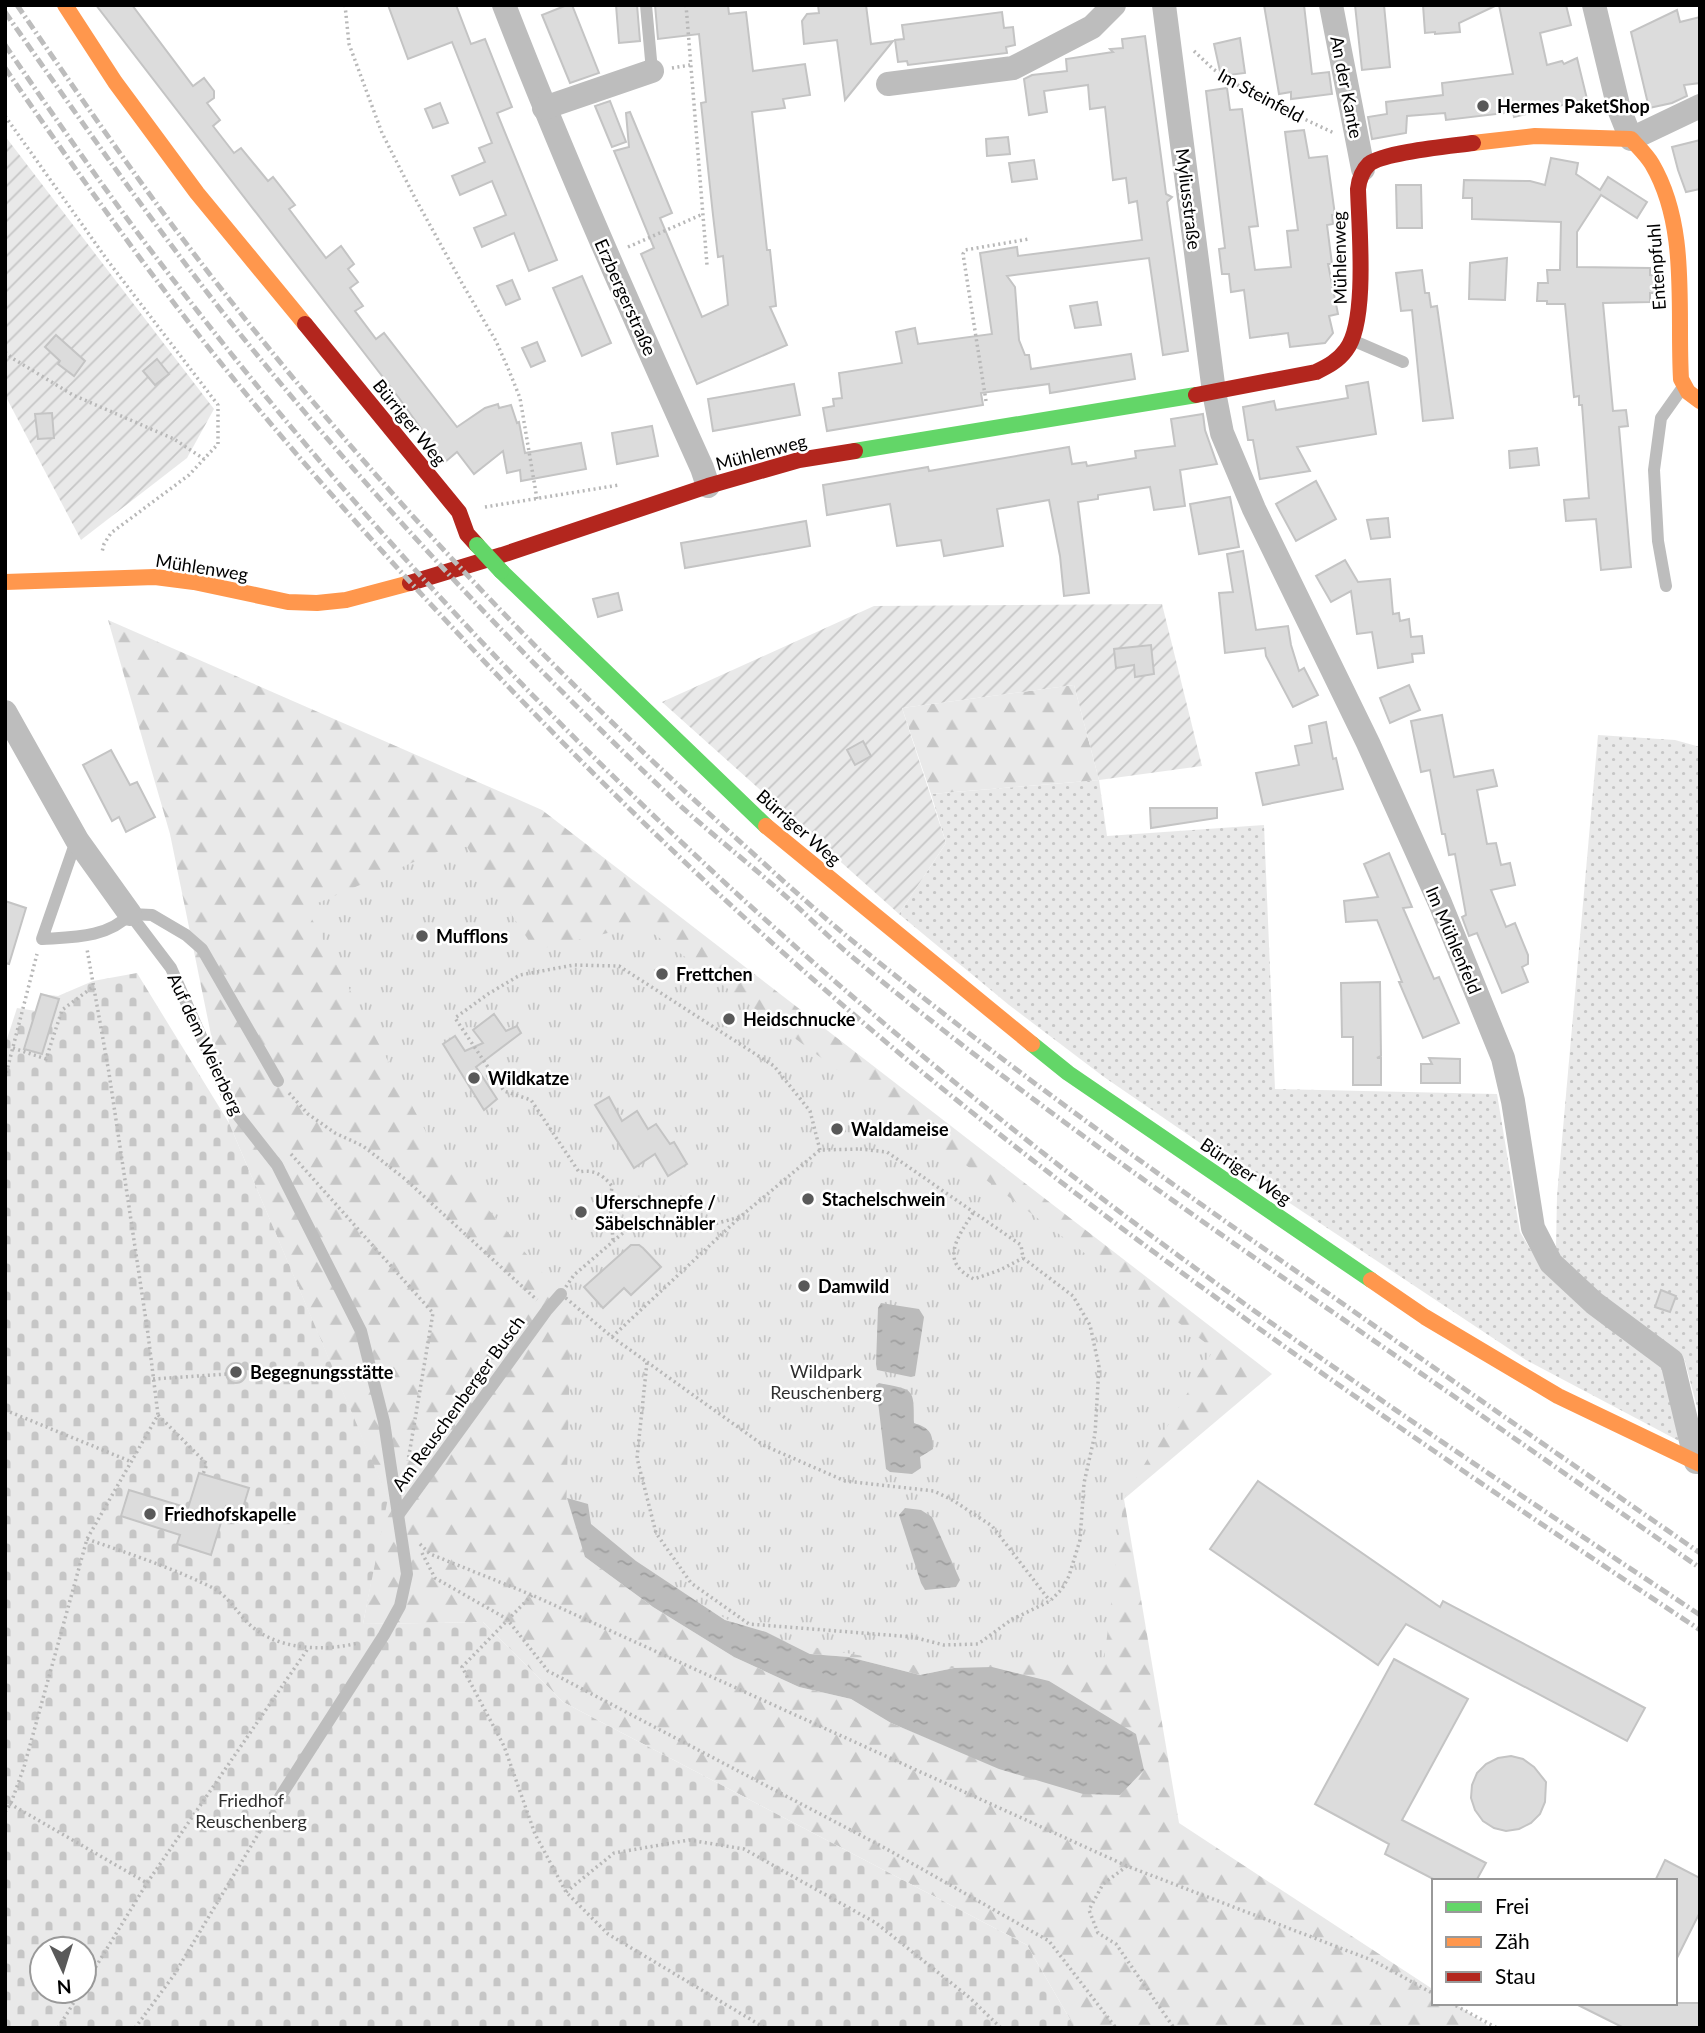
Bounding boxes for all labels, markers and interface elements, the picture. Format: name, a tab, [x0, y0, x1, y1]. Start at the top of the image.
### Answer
street label: An der Kante	[1326, 34, 1368, 140]
street label: Im Steinfeld	[1214, 63, 1308, 127]
place label: Hermes PaketShop	[1497, 95, 1650, 117]
marker: Hermes PaketShop	[1475, 98, 1491, 114]
street label: Myliusstraße	[1172, 147, 1206, 251]
street label: Mühlenweg	[1327, 211, 1351, 305]
street label: Entenpfuhl	[1642, 223, 1670, 311]
street label: Erzbergerstraße	[590, 235, 662, 359]
street label: Bürriger Weg	[369, 374, 451, 470]
street label: Mühlenweg	[713, 429, 809, 475]
street label: Mühlenweg	[154, 549, 250, 585]
street label: Bürriger Weg	[752, 784, 846, 870]
street label: Im Mühlenfeld	[1422, 883, 1486, 997]
place label: Mufflons	[436, 925, 508, 947]
marker: Mufflons	[414, 928, 430, 944]
place label: Frettchen	[676, 963, 753, 985]
marker: Frettchen	[654, 966, 670, 982]
street label: Auf dem Weierberg	[163, 970, 249, 1118]
place label: Heidschnucke	[743, 1008, 856, 1030]
marker: Heidschnucke	[721, 1011, 737, 1027]
place label: Wildkatze	[488, 1067, 570, 1089]
marker: Wildkatze	[466, 1070, 482, 1086]
place label: Waldameise	[851, 1118, 949, 1140]
marker: Waldameise	[829, 1121, 845, 1137]
street label: Bürriger Weg	[1196, 1133, 1296, 1209]
place label: Stachelschwein	[822, 1188, 946, 1210]
place label: Uferschnepfe / Säbelschnäbler	[595, 1191, 716, 1234]
marker: Stachelschwein	[800, 1191, 816, 1207]
marker: Uferschnepfe / Säbelschnäbler	[573, 1204, 589, 1220]
place label: Damwild	[818, 1275, 889, 1297]
marker: Damwild	[796, 1278, 812, 1294]
street label: Am Reuschenberger Busch	[387, 1311, 529, 1495]
park label: Wildpark Reuschenberg	[770, 1360, 882, 1403]
place label: Begegnungsstätte	[250, 1361, 394, 1383]
marker: Begegnungsstätte	[228, 1364, 244, 1380]
place label: Friedhofskapelle	[164, 1503, 297, 1525]
marker: Friedhofskapelle	[142, 1506, 158, 1522]
park label: Friedhof Reuschenberg	[195, 1789, 307, 1832]
legend	[1432, 1879, 1677, 2005]
text: Frei	[1495, 1893, 1529, 1918]
text: Zäh	[1495, 1928, 1530, 1953]
north arrow	[28, 1935, 98, 2005]
text: Stau	[1495, 1963, 1536, 1988]
text: N	[56, 1975, 72, 1999]

